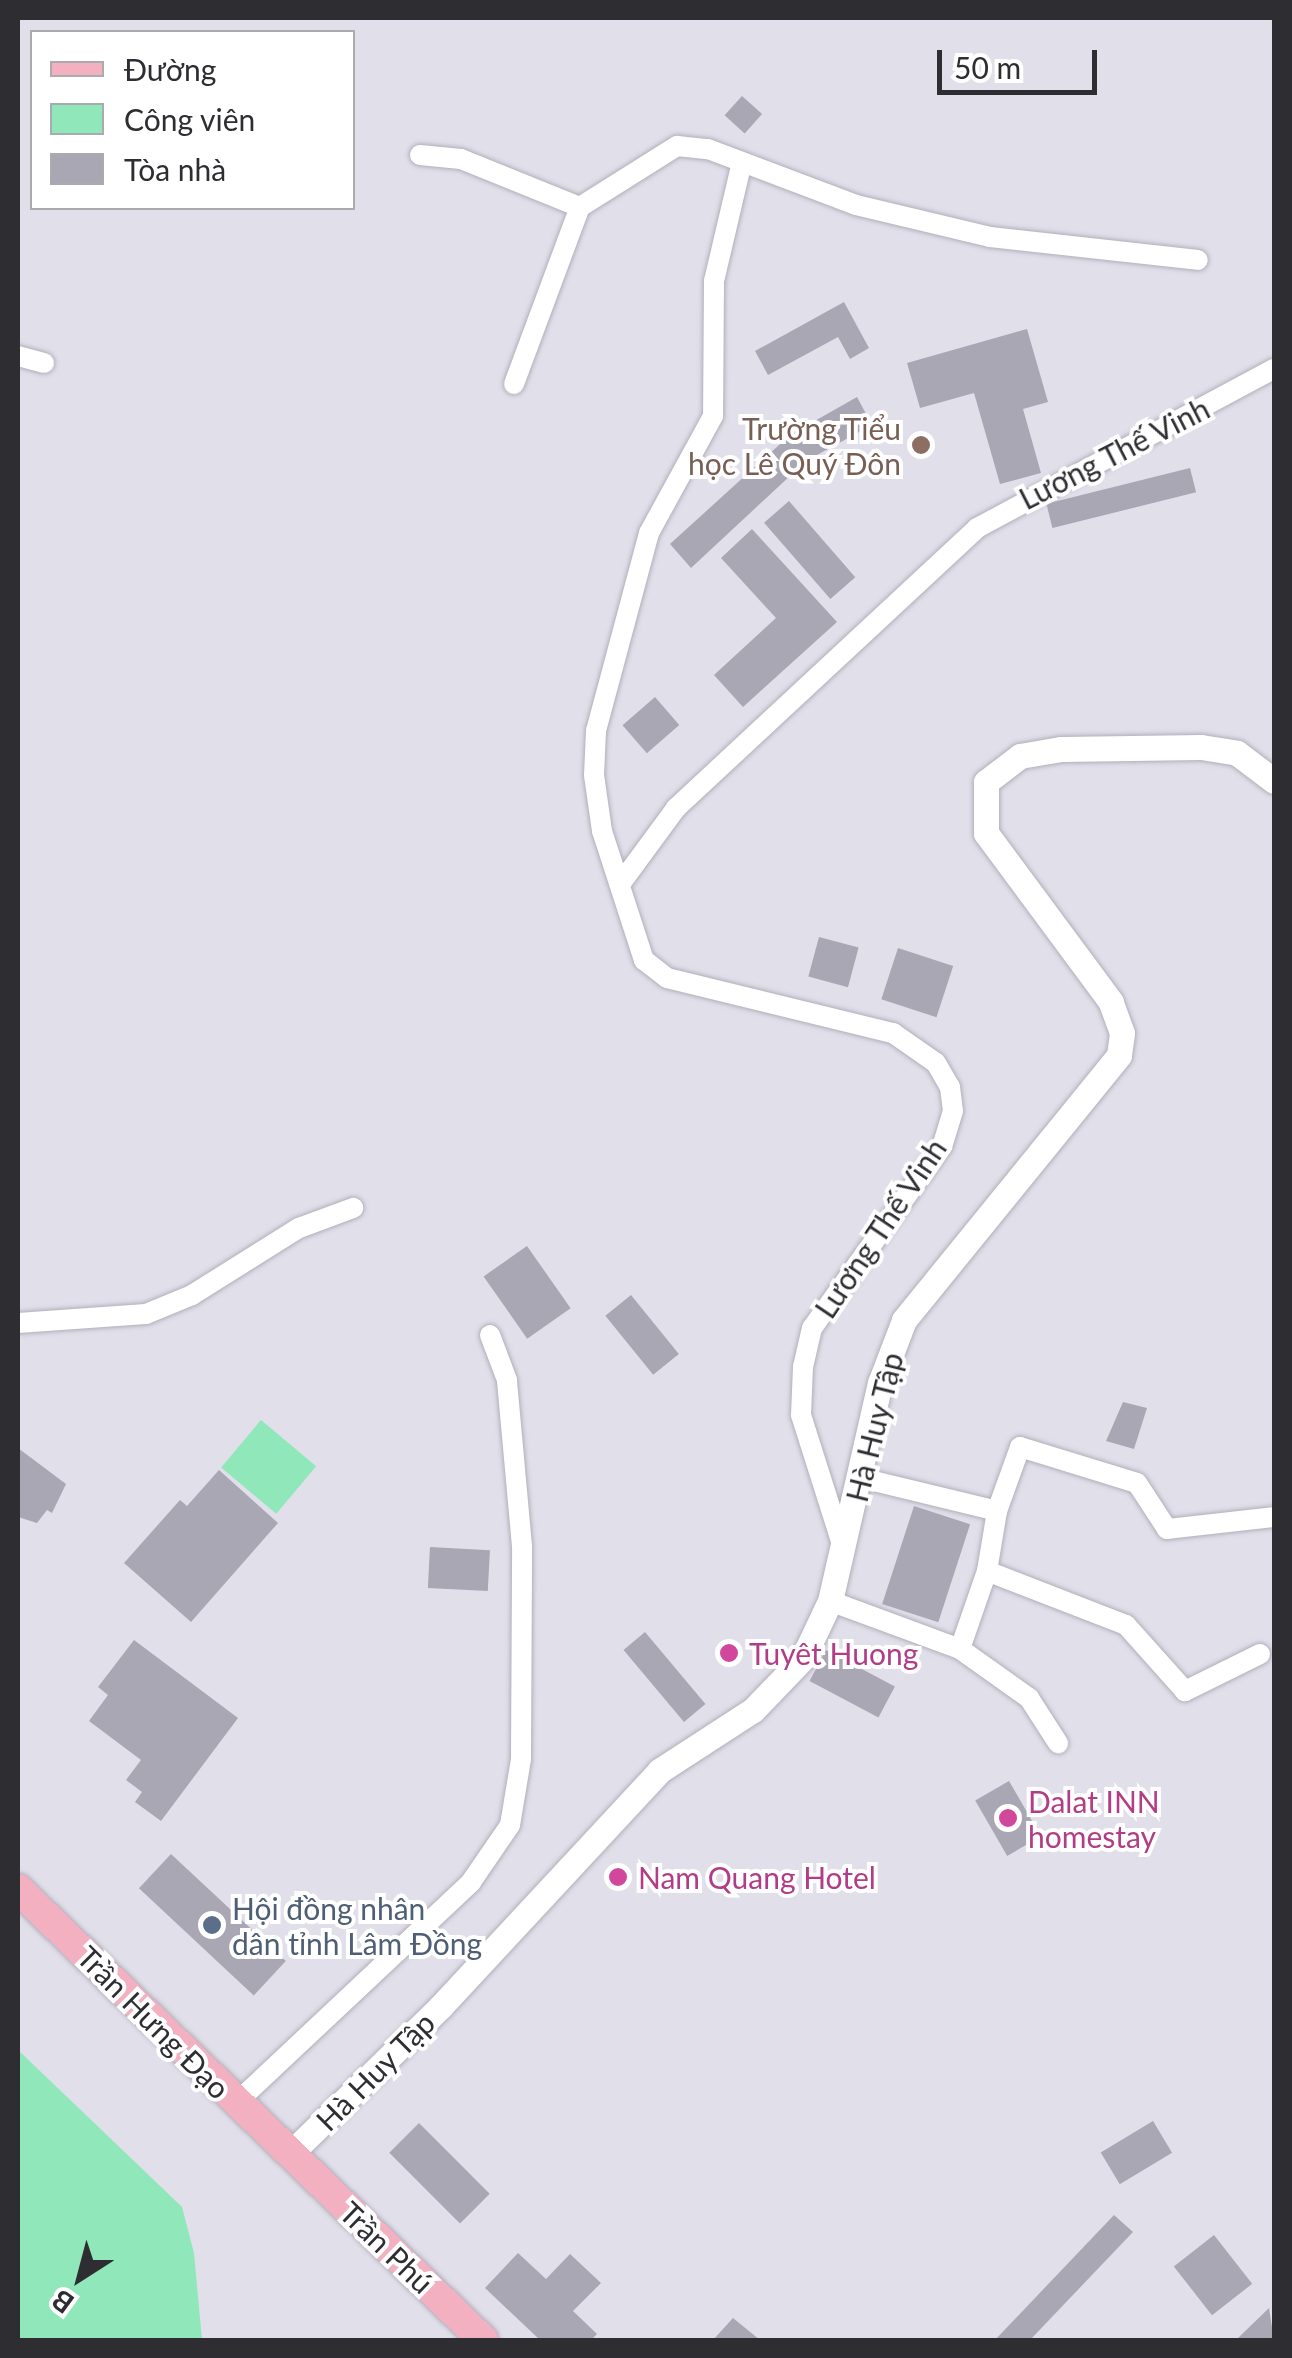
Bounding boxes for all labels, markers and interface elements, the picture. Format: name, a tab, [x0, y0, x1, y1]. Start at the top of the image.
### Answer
legend	[30, 30, 355, 210]
scale bar	[942, 30, 1102, 92]
text: 50 m	[954, 49, 1021, 85]
text: Đường	[124, 51, 216, 87]
text: Công viên	[124, 101, 255, 137]
text: Tòa nhà	[124, 151, 226, 187]
street label: Lương Thế Vinh	[1012, 389, 1216, 517]
place label: Trường Tiểu học Lê Quý Đôn	[687, 410, 901, 480]
marker: Trường Tiểu học Lê Quý Đôn	[910, 434, 932, 456]
street label: Lương Thế Vinh	[806, 1131, 954, 1325]
street label: Hà Huy Tập	[838, 1348, 910, 1506]
place label: Tuyêt Huong	[749, 1635, 918, 1671]
marker: Tuyêt Huong	[718, 1642, 740, 1664]
place label: Dalat INN homestay	[1028, 1783, 1160, 1854]
marker: Dalat INN homestay	[997, 1807, 1019, 1829]
place label: Nam Quang Hotel	[638, 1859, 876, 1895]
marker: Nam Quang Hotel	[607, 1866, 629, 1888]
place label: Hội đồng nhân dân tỉnh Lâm Đồng	[232, 1890, 482, 1960]
marker: Hội đồng nhân dân tỉnh Lâm Đồng	[201, 1914, 223, 1936]
street label: Trần Hưng Đạo	[70, 1938, 238, 2106]
street label: Hà Huy Tập	[308, 2004, 442, 2138]
street label: Trần Phú	[333, 2194, 441, 2300]
north arrow	[30, 2228, 130, 2328]
text: B	[45, 2283, 80, 2321]

